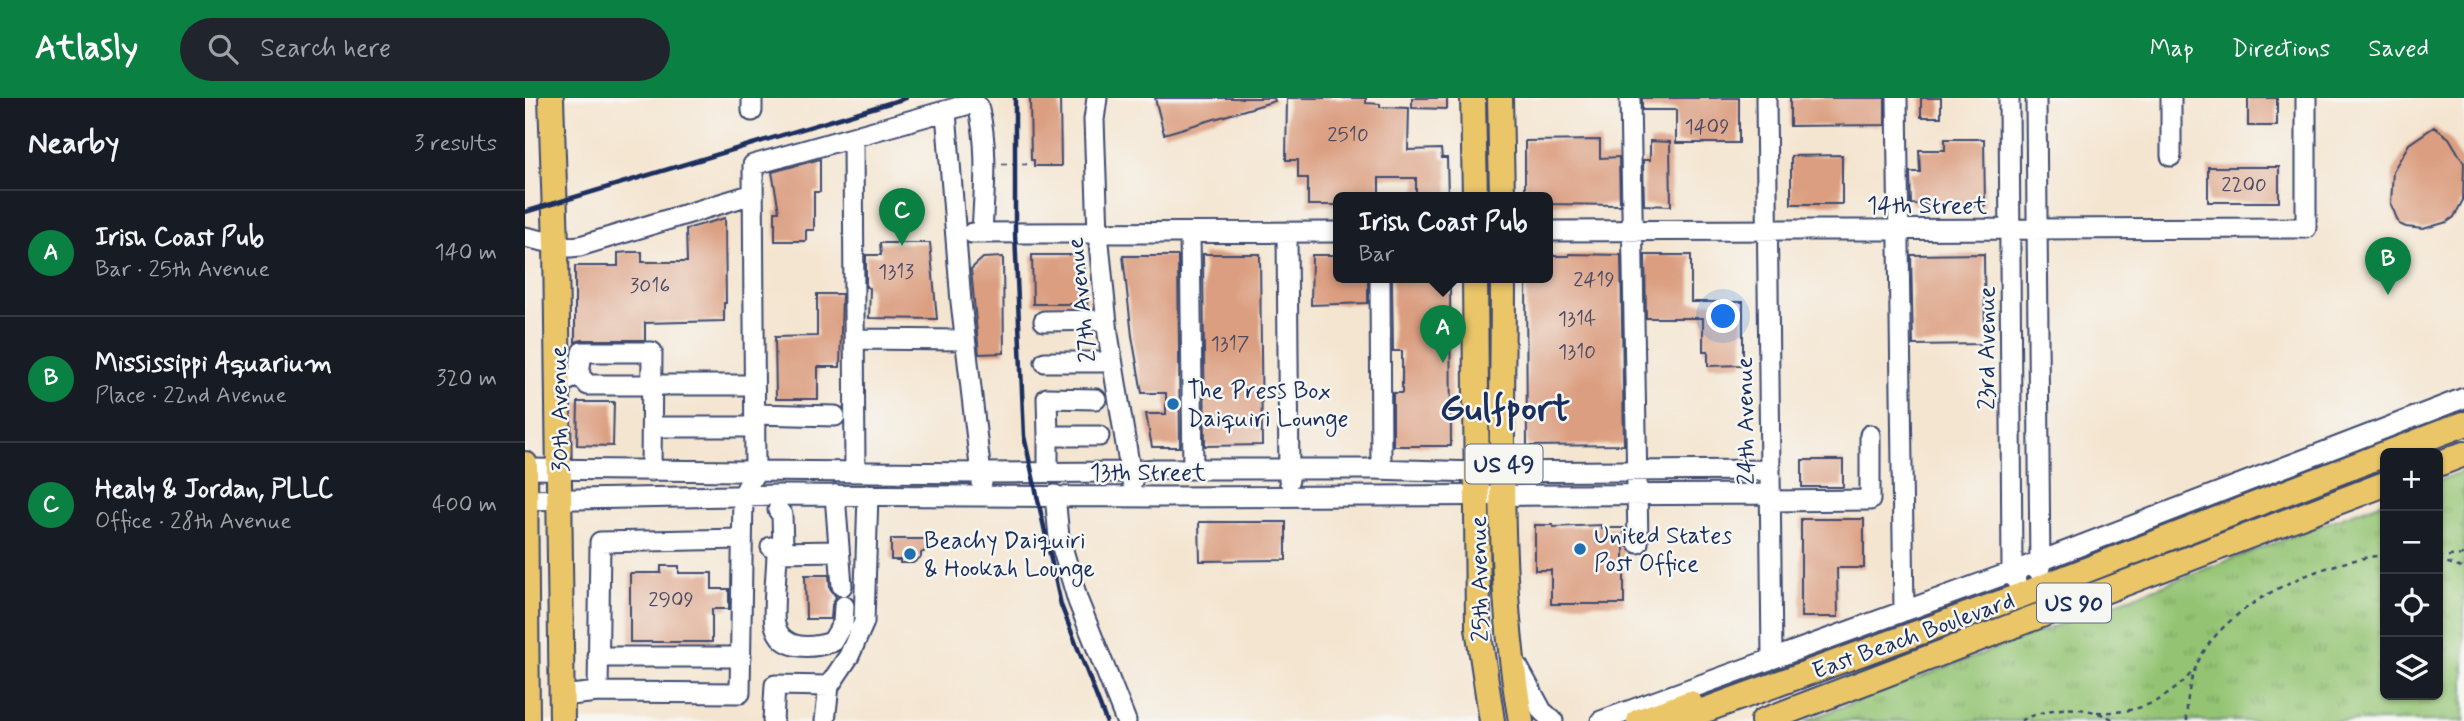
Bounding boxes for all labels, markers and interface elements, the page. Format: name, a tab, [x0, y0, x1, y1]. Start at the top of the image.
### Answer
search box	[180, 18, 670, 81]
text: Atlasly	[35, 27, 138, 71]
icon: search	[204, 30, 242, 68]
text: Search here	[260, 32, 391, 66]
text: Map	[2150, 34, 2194, 65]
text: Directions	[2232, 34, 2330, 65]
text: Saved	[2368, 34, 2429, 65]
house number: 1409	[1684, 113, 1730, 141]
house number: 2510	[1327, 121, 1369, 149]
text: Nearby	[28, 124, 119, 163]
text: 3 results	[414, 129, 497, 159]
house number: 2200	[2221, 171, 2267, 199]
pin: C	[879, 188, 925, 246]
street label: 14th Street	[1867, 191, 1987, 222]
popup	[1333, 192, 1553, 283]
text: Irish Coast Pub	[1358, 206, 1528, 240]
text: Irish Coast Pub	[95, 221, 264, 255]
street label: 27th Avenue	[1060, 236, 1104, 364]
pin: B	[2365, 237, 2411, 295]
text: A	[43, 238, 59, 268]
text: 140 m	[434, 238, 497, 268]
text: Bar	[1358, 240, 1394, 270]
text: Bar · 25th Avenue	[95, 255, 270, 285]
house number: 1313	[878, 258, 914, 286]
house number: 2419	[1573, 266, 1615, 294]
house number: 3016	[630, 272, 670, 300]
street label: 23rd Avenue	[1972, 286, 2003, 410]
your location	[1706, 299, 1740, 333]
pin: A	[1420, 305, 1466, 363]
house number: 1314	[1558, 305, 1596, 333]
house number: 1317	[1210, 330, 1250, 358]
house number: 1310	[1558, 338, 1596, 366]
street label: 30th Avenue	[544, 345, 577, 472]
text: Mississippi Aquarium	[95, 347, 332, 381]
street label: 24th Avenue	[1730, 356, 1763, 485]
text: B	[44, 364, 58, 394]
text: 320 m	[436, 364, 497, 394]
place label: The Press Box Daiquiri Lounge	[1187, 376, 1348, 437]
text: Place · 22nd Avenue	[95, 381, 287, 411]
district label: Gulfport	[1440, 385, 1570, 434]
marker: The Press Box Daiquiri Lounge	[1165, 396, 1181, 412]
road number: US 49	[1465, 444, 1543, 484]
map controls	[2380, 448, 2443, 700]
button: +	[2380, 448, 2443, 511]
street label: 13th Street	[1090, 458, 1206, 489]
text: Healy & Jordan, PLLC	[95, 473, 333, 507]
text: C	[43, 490, 59, 520]
text: 400 m	[432, 490, 497, 520]
text: Office · 28th Avenue	[95, 507, 292, 537]
button: −	[2380, 511, 2443, 574]
street label: 25th Avenue	[1464, 515, 1497, 642]
place label: United States Post Office	[1594, 521, 1732, 580]
place label: Beachy Daiquiri & Hookah Lounge	[924, 526, 1095, 587]
marker: United States Post Office	[1572, 541, 1588, 557]
marker: Beachy Daiquiri & Hookah Lounge	[902, 546, 918, 562]
button: locate	[2380, 574, 2443, 637]
road number: US 90	[2037, 583, 2111, 622]
street label: East Beach Boulevard	[1808, 585, 2019, 687]
house number: 2909	[648, 586, 694, 614]
button: layers	[2380, 637, 2443, 700]

